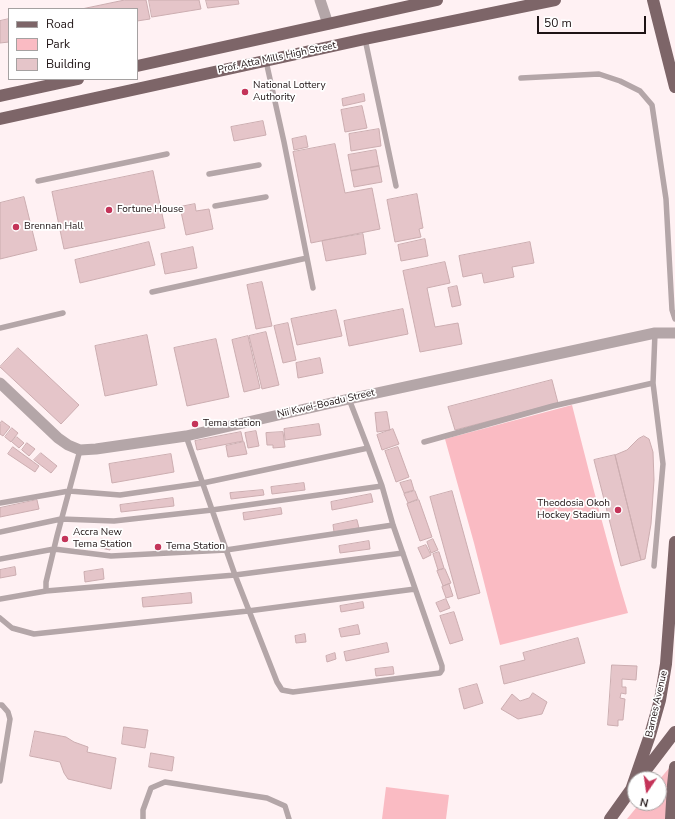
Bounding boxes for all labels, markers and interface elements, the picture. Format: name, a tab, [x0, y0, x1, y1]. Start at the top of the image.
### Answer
legend	[8, 8, 138, 80]
scale bar	[539, 8, 648, 34]
text: 50 m	[544, 15, 572, 31]
text: Road	[46, 16, 74, 32]
text: Park	[46, 36, 70, 52]
street label: Prof. Atta Mills High Street	[217, 40, 337, 76]
text: Building	[46, 56, 91, 72]
place label: National Lottery Authority	[253, 80, 326, 104]
marker: National Lottery Authority	[240, 87, 250, 97]
place label: Fortune House	[117, 204, 183, 216]
marker: Fortune House	[104, 205, 114, 215]
place label: Brennan Hall	[24, 221, 83, 233]
marker: Brennan Hall	[11, 222, 21, 232]
street label: Nii Kwei-Boadu Street	[276, 387, 376, 421]
place label: Tema station	[203, 418, 261, 430]
marker: Tema station	[190, 419, 200, 429]
place label: Theodosia Okoh Hockey Stadium	[537, 498, 610, 522]
marker: Theodosia Okoh Hockey Stadium	[613, 505, 623, 515]
place label: Accra New Tema Station	[73, 527, 132, 550]
marker: Accra New Tema Station	[60, 534, 70, 544]
place label: Tema Station	[166, 541, 225, 553]
marker: Tema Station	[153, 542, 163, 552]
street label: Barnes Avenue	[643, 669, 671, 739]
north arrow	[627, 771, 667, 811]
text: N	[639, 794, 650, 810]

